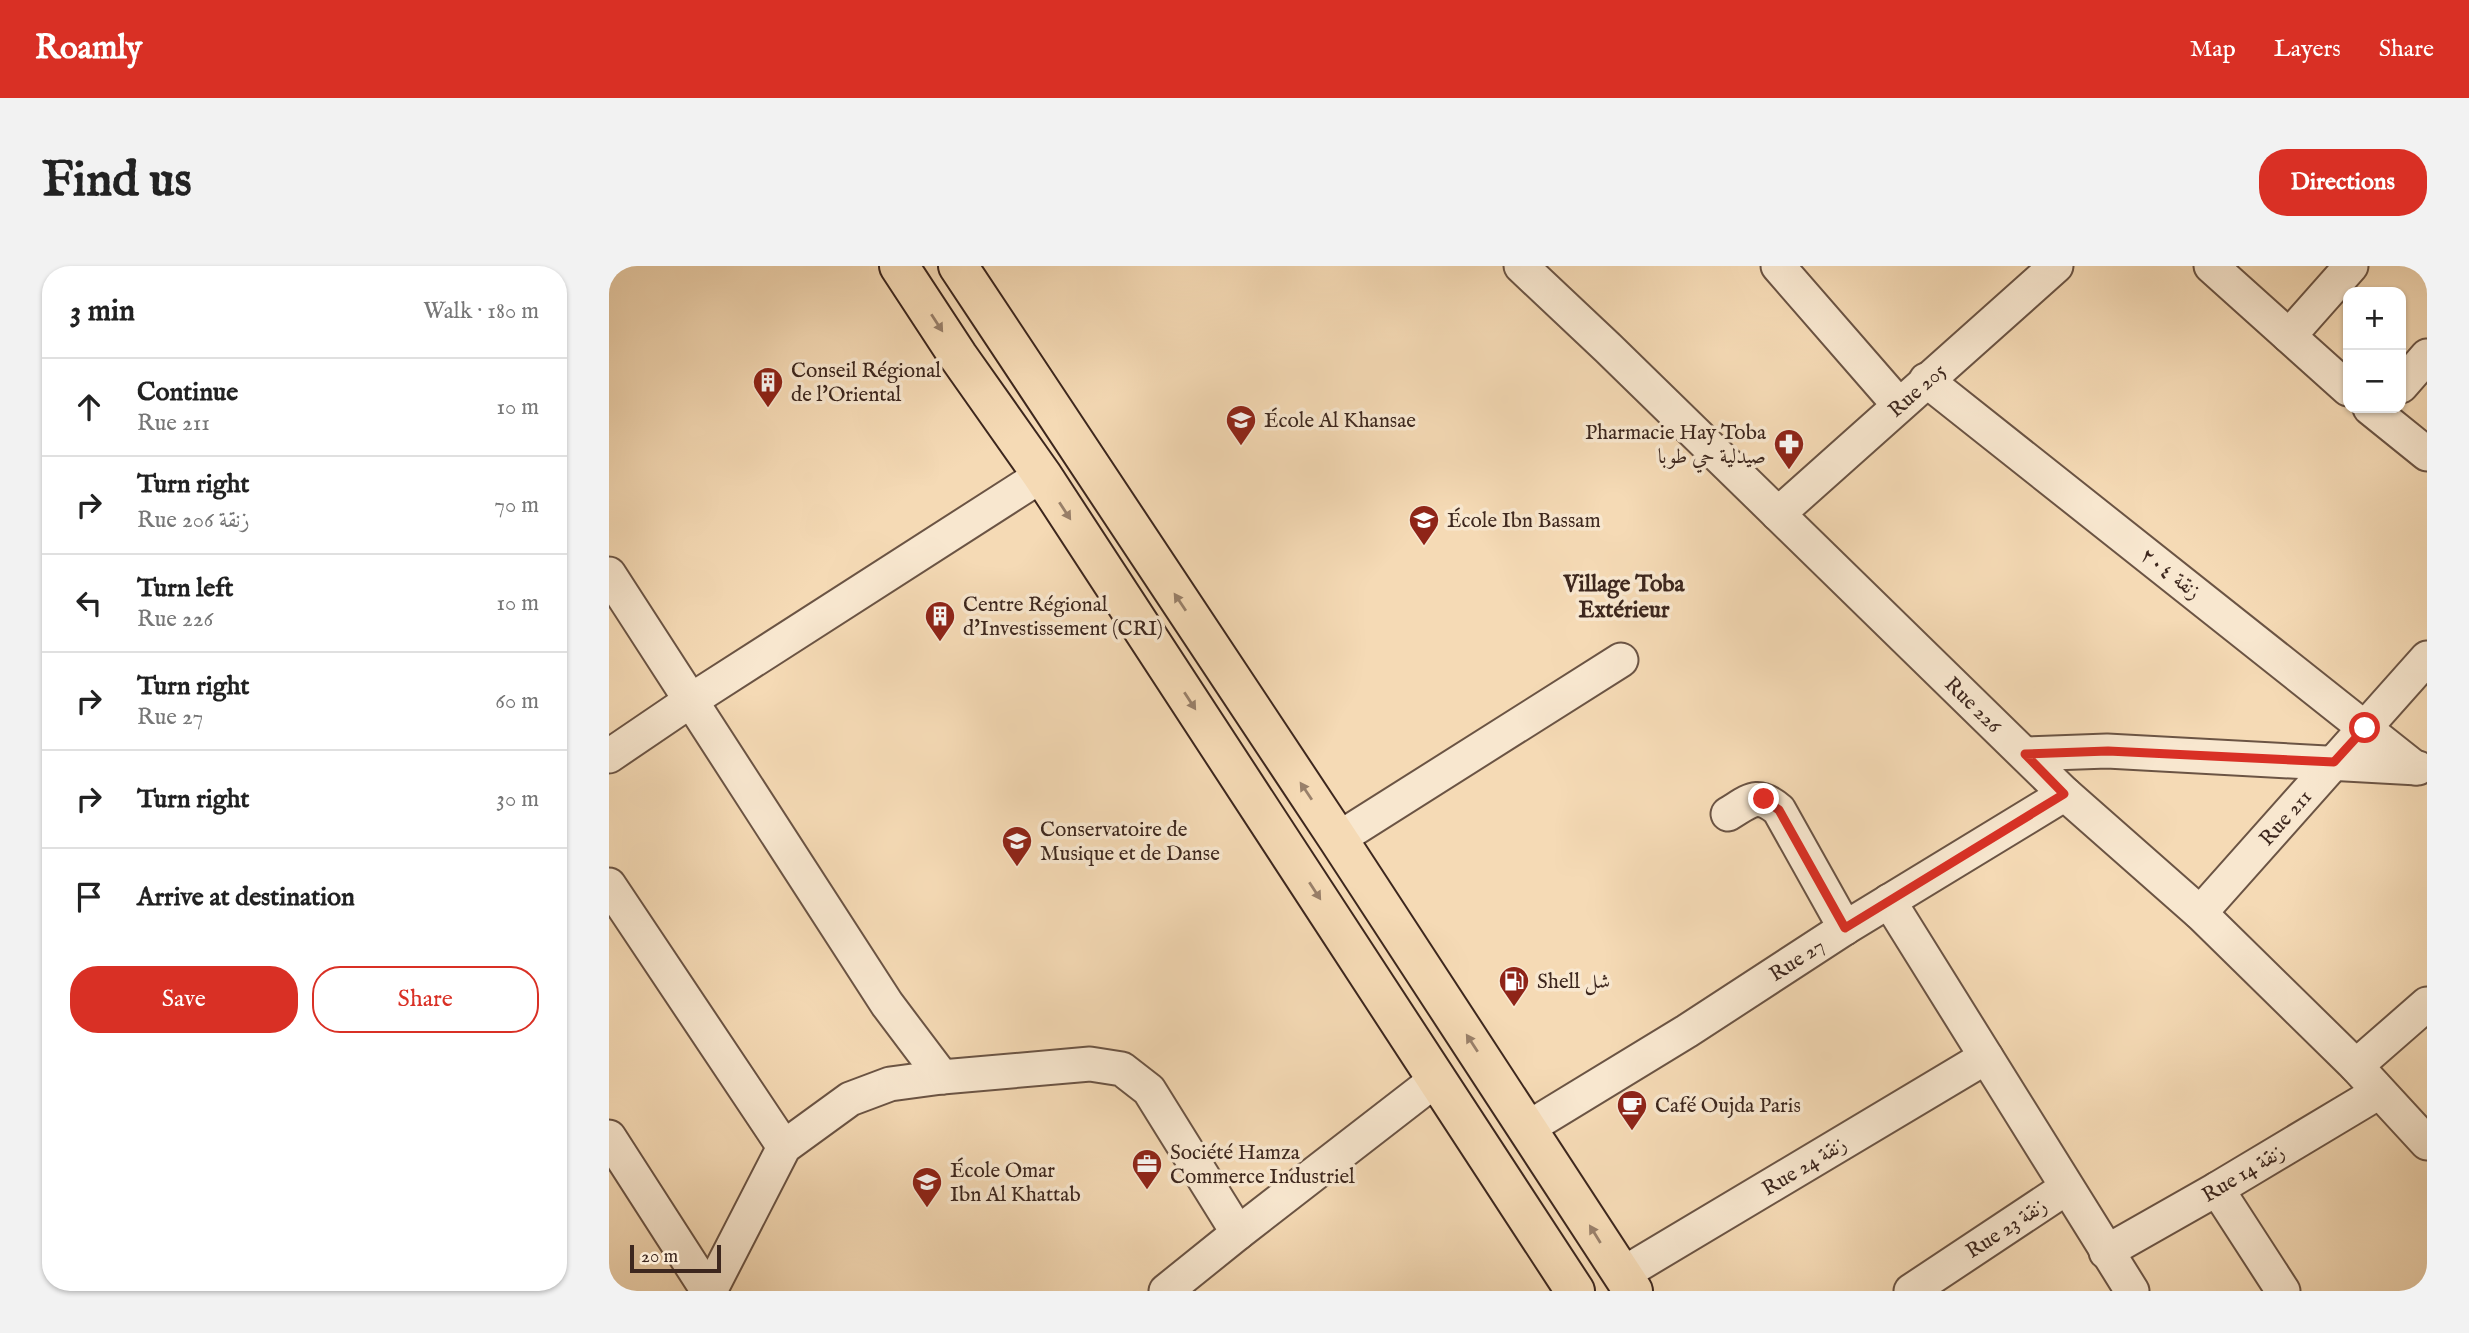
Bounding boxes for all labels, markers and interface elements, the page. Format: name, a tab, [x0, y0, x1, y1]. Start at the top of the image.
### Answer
text: Roamly	[35, 28, 142, 70]
text: Map	[2190, 34, 2236, 65]
text: Layers	[2274, 34, 2341, 65]
text: Share	[2379, 34, 2434, 65]
button: Directions	[2259, 149, 2427, 216]
text: Find us	[42, 151, 192, 213]
map controls	[2343, 287, 2406, 413]
button: +	[2343, 287, 2406, 350]
text: 3 min	[70, 293, 135, 331]
text: Walk · 180 m	[423, 297, 539, 326]
one-way arrow	[930, 313, 943, 333]
button: −	[2343, 350, 2406, 413]
place label: Conseil Régional de l'Oriental	[791, 358, 941, 409]
street label: Rue 205	[1883, 358, 1953, 424]
building icon: Conseil Régional de l'Oriental	[751, 365, 785, 409]
text: Continue	[137, 376, 238, 409]
icon: ahead	[70, 388, 108, 426]
text: 10 m	[496, 393, 539, 422]
school or university icon: École Al Khansae	[1224, 403, 1258, 447]
place label: École Al Khansae	[1264, 407, 1416, 435]
text: Rue 211	[137, 409, 210, 438]
place label: Pharmacie Hay Toba صيدلية حي طوبا	[1585, 420, 1767, 473]
pharmacy icon: Pharmacie Hay Toba صيدلية حي طوبا	[1772, 427, 1806, 471]
text: Turn right	[137, 468, 250, 501]
icon: right	[70, 486, 108, 524]
text: 70 m	[494, 491, 539, 520]
one-way arrow	[1058, 502, 1072, 520]
school or university icon: École Ibn Bassam	[1407, 503, 1441, 547]
text: Rue 206 زنقة	[137, 506, 250, 535]
place label: École Ibn Bassam	[1447, 507, 1601, 535]
street label: زنقة ٢٠٤	[2134, 542, 2206, 606]
district label: Village Toba Extérieur	[1562, 570, 1686, 625]
text: Turn left	[137, 572, 234, 605]
icon: left	[70, 584, 108, 622]
text: 10 m	[496, 589, 539, 618]
place label: Centre Régional d'Investissement (CRI)	[963, 592, 1163, 643]
one-way arrow	[1174, 592, 1187, 612]
building icon: Centre Régional d'Investissement (CRI)	[923, 599, 957, 643]
text: Rue 226	[137, 605, 213, 634]
text: Turn right	[137, 670, 250, 703]
street label: Rue 226	[1938, 672, 2007, 740]
icon: right	[70, 682, 108, 720]
text: 60 m	[495, 687, 539, 716]
one-way arrow	[1183, 692, 1197, 710]
text: Rue 27	[137, 703, 203, 732]
route start	[2349, 712, 2380, 743]
icon: right	[70, 780, 108, 818]
one-way arrow	[1300, 782, 1313, 801]
text: Turn right	[137, 783, 250, 816]
route end	[1748, 783, 1779, 814]
text: 30 m	[496, 785, 539, 814]
street label: Rue 211	[2254, 785, 2318, 852]
place label: Conservatoire de Musique et de Danse	[1040, 817, 1220, 868]
school or university icon: Conservatoire de Musique et de Danse	[1000, 824, 1034, 868]
icon: arrive	[70, 878, 108, 916]
text: Arrive at destination	[137, 881, 355, 914]
one-way arrow	[1308, 882, 1322, 900]
street label: Rue 27	[1765, 933, 1830, 989]
fuel station icon: Shell شل	[1497, 964, 1531, 1008]
button: Save	[70, 966, 298, 1033]
button: Share	[312, 966, 539, 1033]
place label: Shell شل	[1537, 969, 1610, 996]
one-way arrow	[1465, 1034, 1479, 1052]
cafe icon: Café Oujda Paris	[1615, 1088, 1649, 1132]
place label: Café Oujda Paris	[1655, 1093, 1801, 1120]
street label: Rue 24 زنقة	[1758, 1132, 1852, 1203]
street label: Rue 14 زنقة	[2197, 1139, 2290, 1210]
place label: Société Hamza Commerce Industriel	[1170, 1140, 1355, 1191]
office icon: Société Hamza Commerce Industriel	[1130, 1147, 1164, 1191]
place label: École Omar Ibn Al Khattab	[950, 1157, 1081, 1209]
school or university icon: École Omar Ibn Al Khattab	[910, 1165, 944, 1209]
street label: Rue 23 زنقة	[1961, 1193, 2053, 1266]
one-way arrow	[1589, 1224, 1602, 1244]
scale bar	[630, 1242, 721, 1274]
text: 20 m	[641, 1245, 678, 1269]

